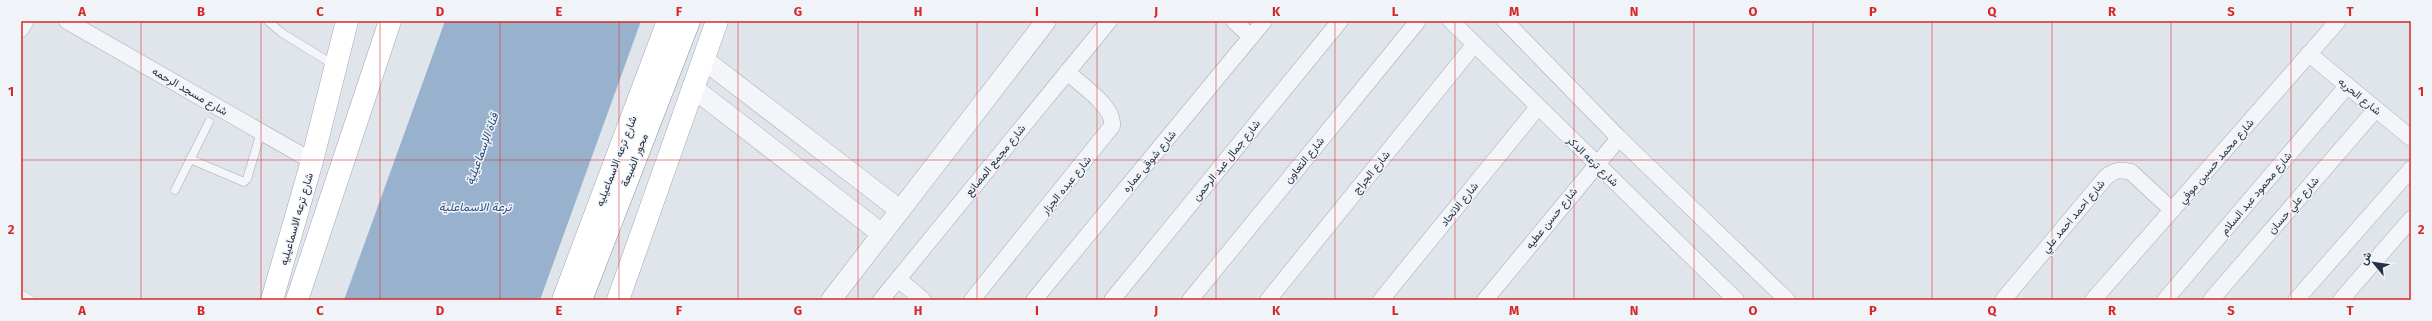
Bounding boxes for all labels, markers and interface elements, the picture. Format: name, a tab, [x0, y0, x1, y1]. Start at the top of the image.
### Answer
text: A	[77, 4, 86, 19]
text: B	[197, 4, 205, 19]
text: C	[316, 4, 324, 19]
text: D	[436, 4, 445, 19]
text: E	[556, 4, 563, 19]
text: F	[676, 4, 683, 19]
text: G	[794, 4, 802, 19]
text: H	[914, 4, 922, 19]
text: I	[1035, 4, 1039, 19]
text: J	[1153, 4, 1158, 19]
text: K	[1272, 4, 1281, 19]
text: L	[1392, 4, 1399, 19]
text: M	[1509, 4, 1519, 19]
text: N	[1630, 4, 1638, 19]
text: O	[1749, 4, 1758, 19]
text: P	[1869, 4, 1877, 19]
text: Q	[1988, 4, 1998, 19]
text: R	[2108, 4, 2117, 19]
text: S	[2227, 4, 2235, 19]
text: T	[2346, 4, 2354, 19]
street label: شارع مسجد الرحمه	[149, 65, 230, 119]
street label: شارع الحريه	[2335, 75, 2384, 119]
text: 1	[8, 84, 14, 99]
text: 1	[2418, 84, 2424, 99]
water label: قناة الإسماعيلية	[463, 110, 503, 187]
street label: شارع ترعه الاسماعيليه	[593, 114, 641, 209]
street label: شارع محمد حسين موفي	[2176, 116, 2259, 208]
street label: شارع جمال عبد الرحمن	[1190, 117, 1264, 204]
street label: شارع مجمع المصانع	[963, 122, 1029, 199]
street label: شارع شوقى عماره	[1120, 128, 1180, 195]
street label: محور الضبعة	[618, 132, 651, 189]
street label: شارع ترعه الدكر	[1563, 133, 1621, 190]
street label: شارع التعاون	[1282, 134, 1328, 187]
street label: شارع الجراج	[1350, 148, 1394, 197]
street label: شارع محمود عبد السلام	[2218, 149, 2296, 238]
street label: شارع عبده الجزار	[1038, 153, 1095, 219]
street label: شارع ترعه الاسماعيليه	[277, 171, 317, 267]
street label: شارع علي حسان	[2265, 174, 2324, 238]
street label: شارع احمد احمد علي	[2039, 177, 2110, 257]
street label: شارع الاتحاد	[1438, 179, 1482, 230]
street label: شارع حسن عطيه	[1523, 185, 1581, 252]
water label: ترعة الاسماعلية	[439, 200, 513, 215]
text: 2	[8, 222, 15, 237]
text: 2	[2418, 222, 2425, 237]
north arrow	[2354, 243, 2394, 283]
text: ش	[2357, 249, 2375, 267]
text: A	[77, 303, 86, 318]
text: B	[197, 303, 205, 318]
text: C	[316, 303, 324, 318]
text: D	[436, 303, 445, 318]
text: E	[556, 303, 563, 318]
text: F	[676, 303, 683, 318]
text: G	[794, 303, 802, 318]
text: H	[914, 303, 922, 318]
text: I	[1035, 303, 1039, 318]
text: J	[1153, 303, 1158, 318]
text: K	[1272, 303, 1281, 318]
text: L	[1392, 303, 1399, 318]
text: M	[1509, 303, 1519, 318]
text: N	[1630, 303, 1638, 318]
text: O	[1749, 303, 1758, 318]
text: P	[1869, 303, 1877, 318]
text: Q	[1988, 303, 1998, 318]
text: R	[2108, 303, 2117, 318]
text: S	[2227, 303, 2235, 318]
text: T	[2346, 303, 2354, 318]

